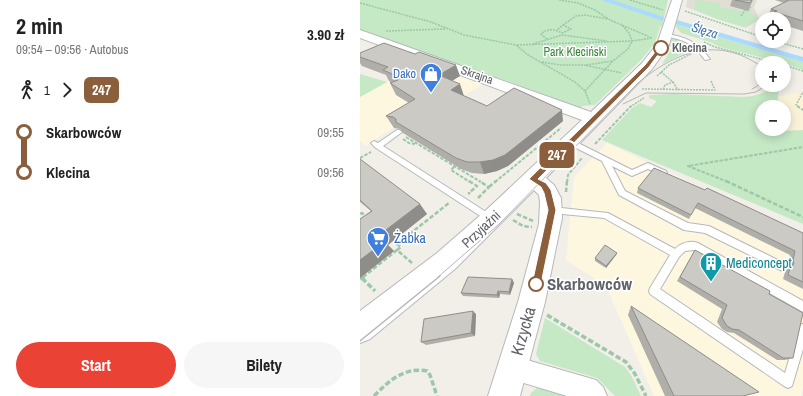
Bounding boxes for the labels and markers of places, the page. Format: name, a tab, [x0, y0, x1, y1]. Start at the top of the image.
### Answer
marker: Klecina	[653, 40, 669, 56]
place label: Klecina	[672, 40, 708, 56]
shop icon: Dako	[418, 61, 444, 94]
place label: Dako	[393, 66, 416, 82]
supermarket icon: Żabka	[365, 225, 391, 258]
place label: Żabka	[394, 229, 427, 247]
building icon: Mediconcept	[698, 250, 724, 283]
place label: Mediconcept	[726, 254, 792, 272]
place label: Skarbowców	[547, 272, 632, 295]
marker: Skarbowców	[528, 276, 544, 292]

